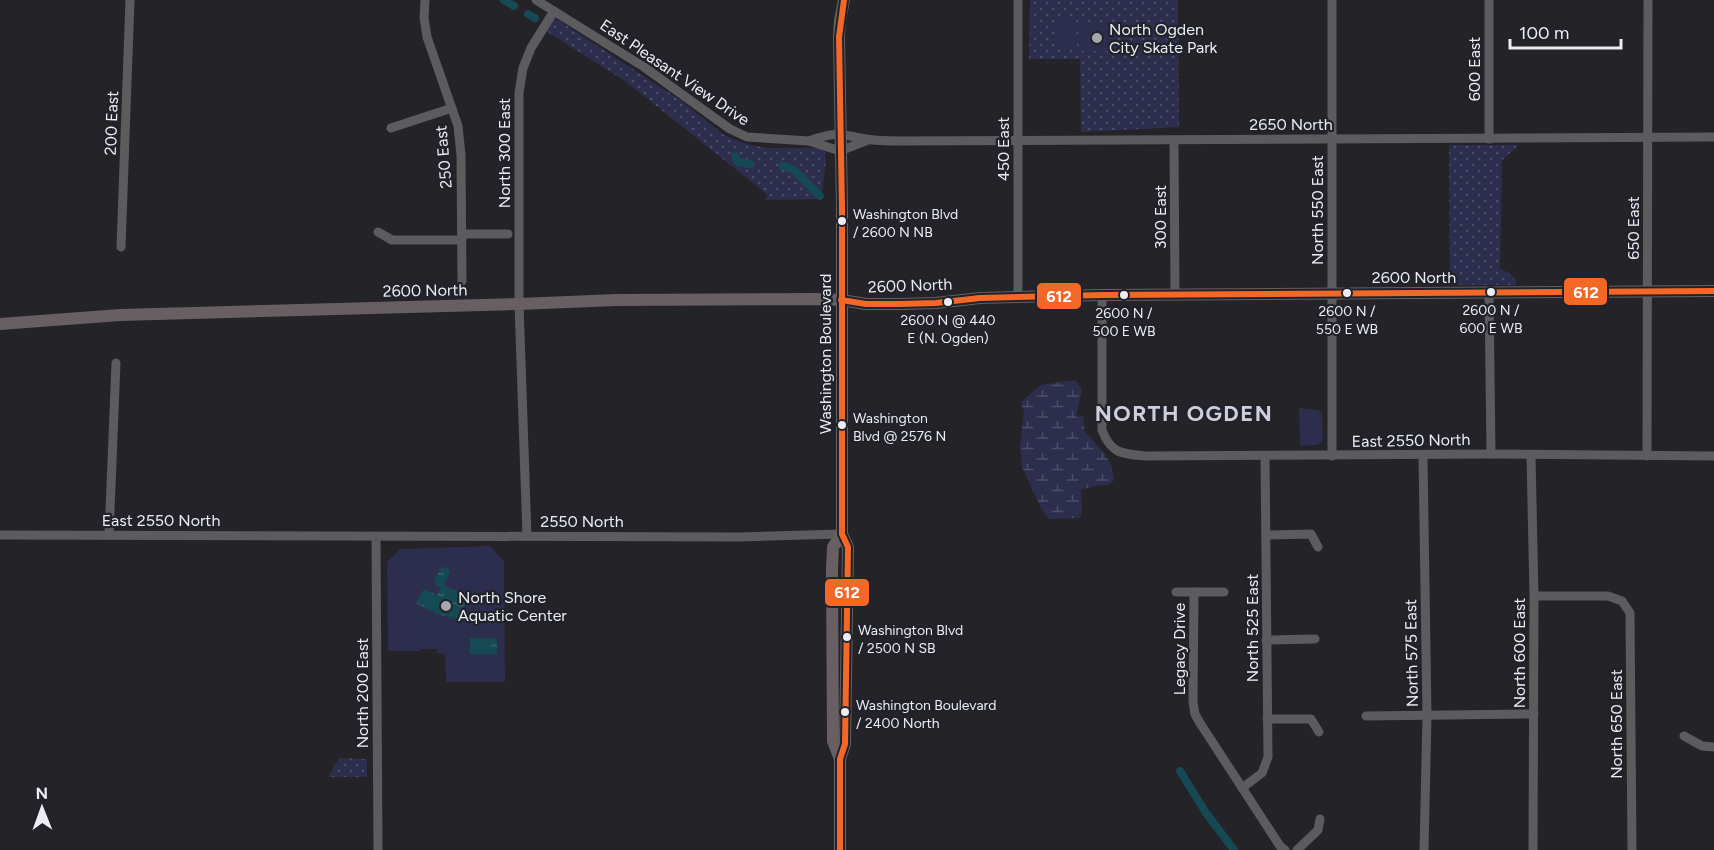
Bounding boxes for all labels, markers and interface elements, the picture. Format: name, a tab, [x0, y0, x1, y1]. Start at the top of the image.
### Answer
scale bar	[1510, 12, 1621, 50]
street label: East Pleasant View Drive	[596, 15, 753, 130]
place label: North Ogden City Skate Park	[1109, 20, 1218, 57]
text: 100 m	[1519, 22, 1569, 44]
marker: North Ogden City Skate Park	[1090, 31, 1104, 45]
street label: 600 East	[1465, 37, 1484, 101]
street label: 200 East	[101, 90, 122, 156]
street label: North 300 East	[495, 98, 514, 208]
street label: 2650 North	[1249, 115, 1333, 134]
street label: 450 East	[994, 117, 1013, 181]
street label: 250 East	[431, 124, 456, 189]
street label: North 550 East	[1308, 155, 1327, 265]
street label: 300 East	[1151, 185, 1170, 249]
street label: 650 East	[1624, 196, 1643, 260]
place label: Washington Blvd / 2600 N NB	[853, 206, 958, 241]
marker: Washington Blvd / 2600 N NB	[836, 215, 848, 227]
street label: 2600 North	[1372, 268, 1456, 287]
street label: Washington Boulevard	[816, 274, 835, 434]
street label: 2600 North	[867, 275, 953, 296]
line badge: 612	[1563, 277, 1608, 306]
street label: 2600 North	[383, 280, 467, 301]
line badge: 612	[1036, 282, 1082, 310]
text: 612	[1573, 283, 1599, 302]
marker: 2600 N / 600 E WB	[1485, 286, 1497, 298]
text: 612	[1046, 287, 1072, 306]
marker: 2600 N / 550 E WB	[1341, 287, 1353, 299]
marker: 2600 N / 500 E WB	[1118, 289, 1130, 301]
marker: 2600 N @ 440 E (N. Ogden)	[942, 296, 954, 308]
place label: 2600 N / 600 E WB	[1459, 302, 1523, 337]
place label: 2600 N / 550 E WB	[1316, 303, 1378, 338]
place label: 2600 N / 500 E WB	[1092, 305, 1156, 340]
place label: 2600 N @ 440 E (N. Ogden)	[900, 312, 996, 347]
district label: NORTH OGDEN	[1095, 400, 1273, 427]
place label: Washington Blvd @ 2576 N	[853, 410, 946, 445]
marker: Washington Blvd @ 2576 N	[836, 419, 848, 431]
street label: East 2550 North	[1352, 430, 1471, 451]
street label: East 2550 North	[102, 511, 220, 530]
street label: 2550 North	[540, 512, 624, 531]
street label: North 525 East	[1243, 574, 1262, 682]
line badge: 612	[824, 578, 870, 607]
text: 612	[834, 583, 860, 602]
place label: North Shore Aquatic Center	[458, 588, 567, 625]
street label: North 600 East	[1510, 598, 1529, 708]
marker: North Shore Aquatic Center	[439, 599, 453, 613]
street label: North 575 East	[1401, 599, 1422, 707]
street label: Legacy Drive	[1170, 603, 1189, 695]
place label: Washington Blvd / 2500 N SB	[858, 622, 963, 657]
marker: Washington Blvd / 2500 N SB	[841, 631, 853, 643]
street label: North 200 East	[353, 638, 372, 748]
street label: North 650 East	[1607, 669, 1626, 779]
place label: Washington Boulevard / 2400 North	[856, 697, 997, 732]
marker: Washington Boulevard / 2400 North	[839, 706, 851, 718]
north arrow	[12, 778, 72, 838]
text: N	[35, 784, 48, 803]

